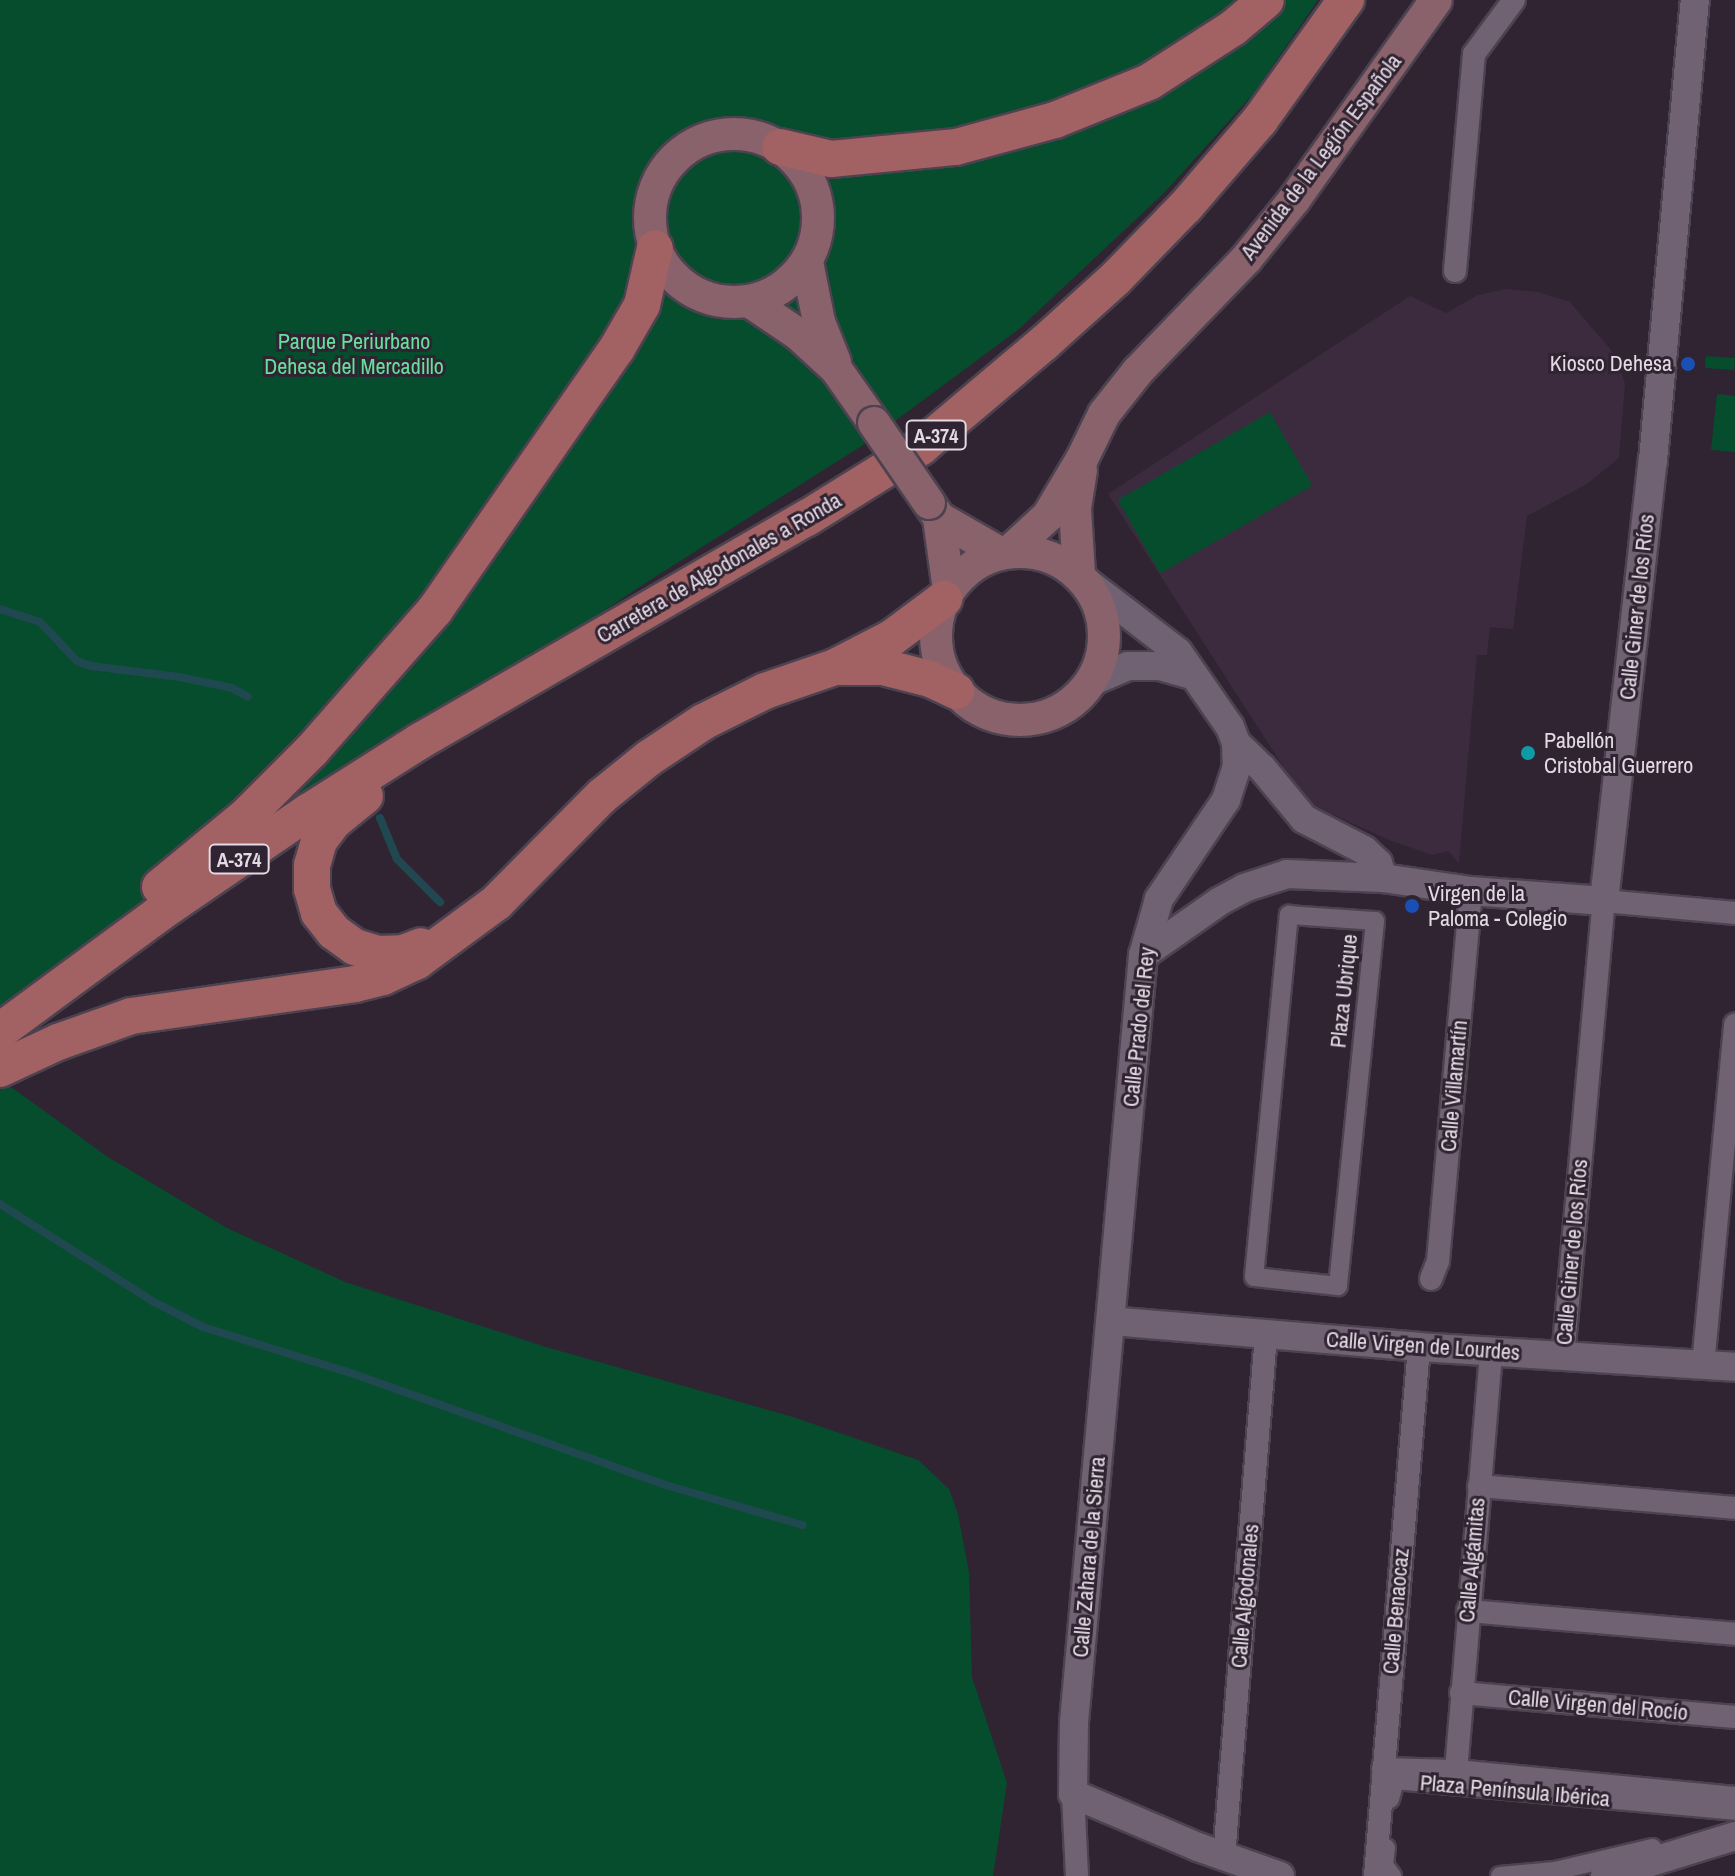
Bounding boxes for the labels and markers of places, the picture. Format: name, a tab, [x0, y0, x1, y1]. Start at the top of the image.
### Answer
place label: Kiosco Dehesa	[1550, 351, 1672, 377]
marker: Kiosco Dehesa	[1679, 355, 1697, 373]
place label: Pabellón Cristobal Guerrero	[1544, 727, 1693, 778]
marker: Pabellón Cristobal Guerrero	[1519, 744, 1537, 762]
place label: Virgen de la Paloma - Colegio	[1428, 880, 1567, 932]
marker: Virgen de la Paloma - Colegio	[1403, 897, 1421, 915]

